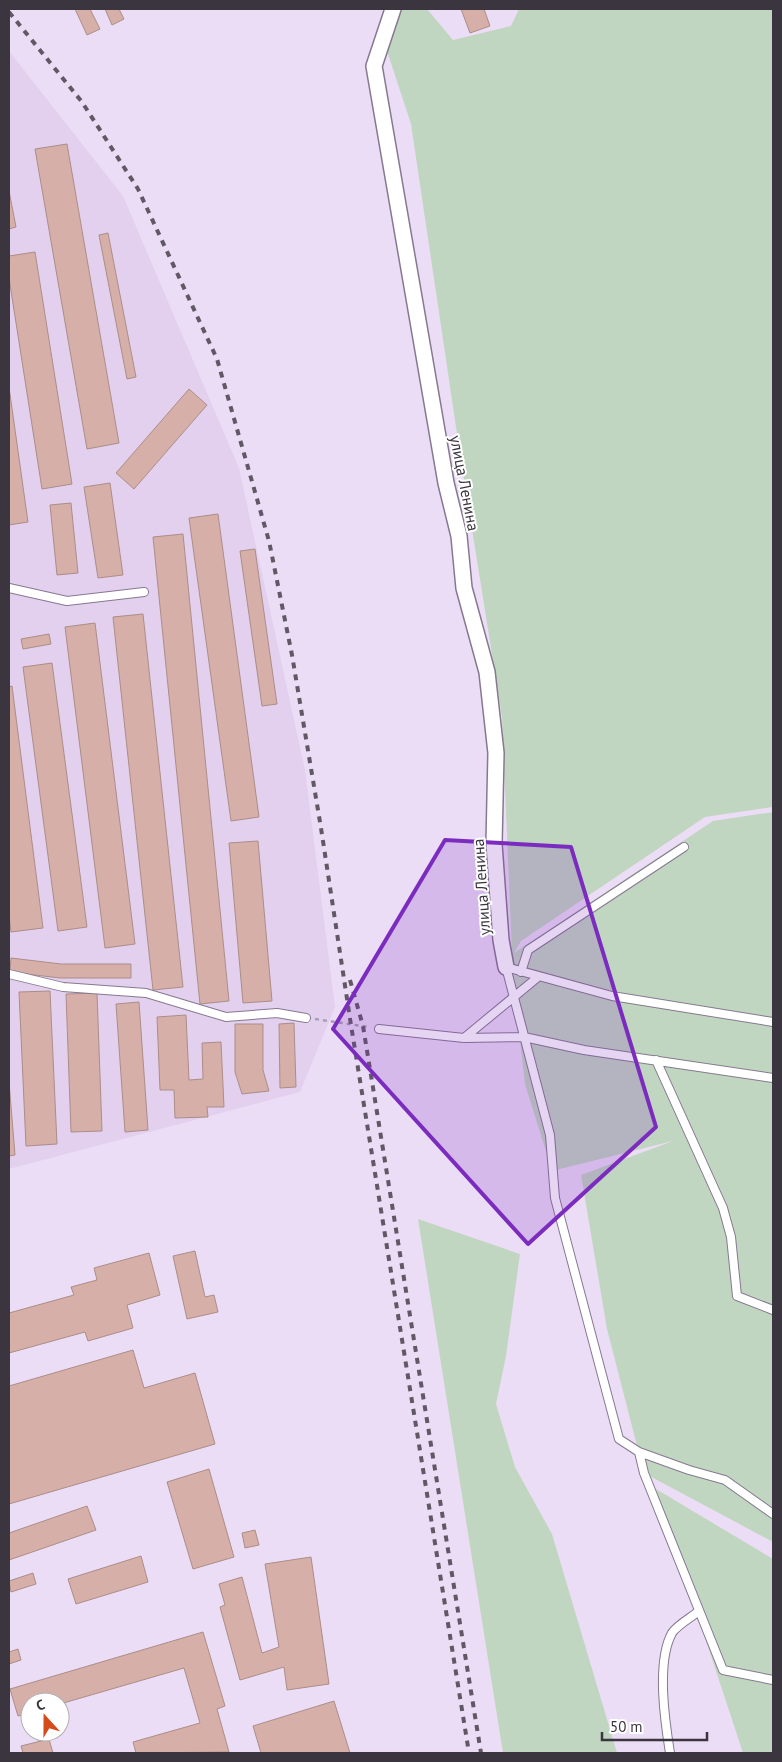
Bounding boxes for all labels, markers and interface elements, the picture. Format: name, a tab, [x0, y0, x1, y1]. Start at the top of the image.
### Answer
street label: улица Ленина	[446, 434, 484, 532]
street label: улица Ленина	[468, 838, 494, 936]
north arrow	[20, 1692, 70, 1742]
text: С	[33, 1695, 47, 1715]
scale bar	[602, 1710, 707, 1742]
text: 50 m	[610, 1717, 643, 1736]

